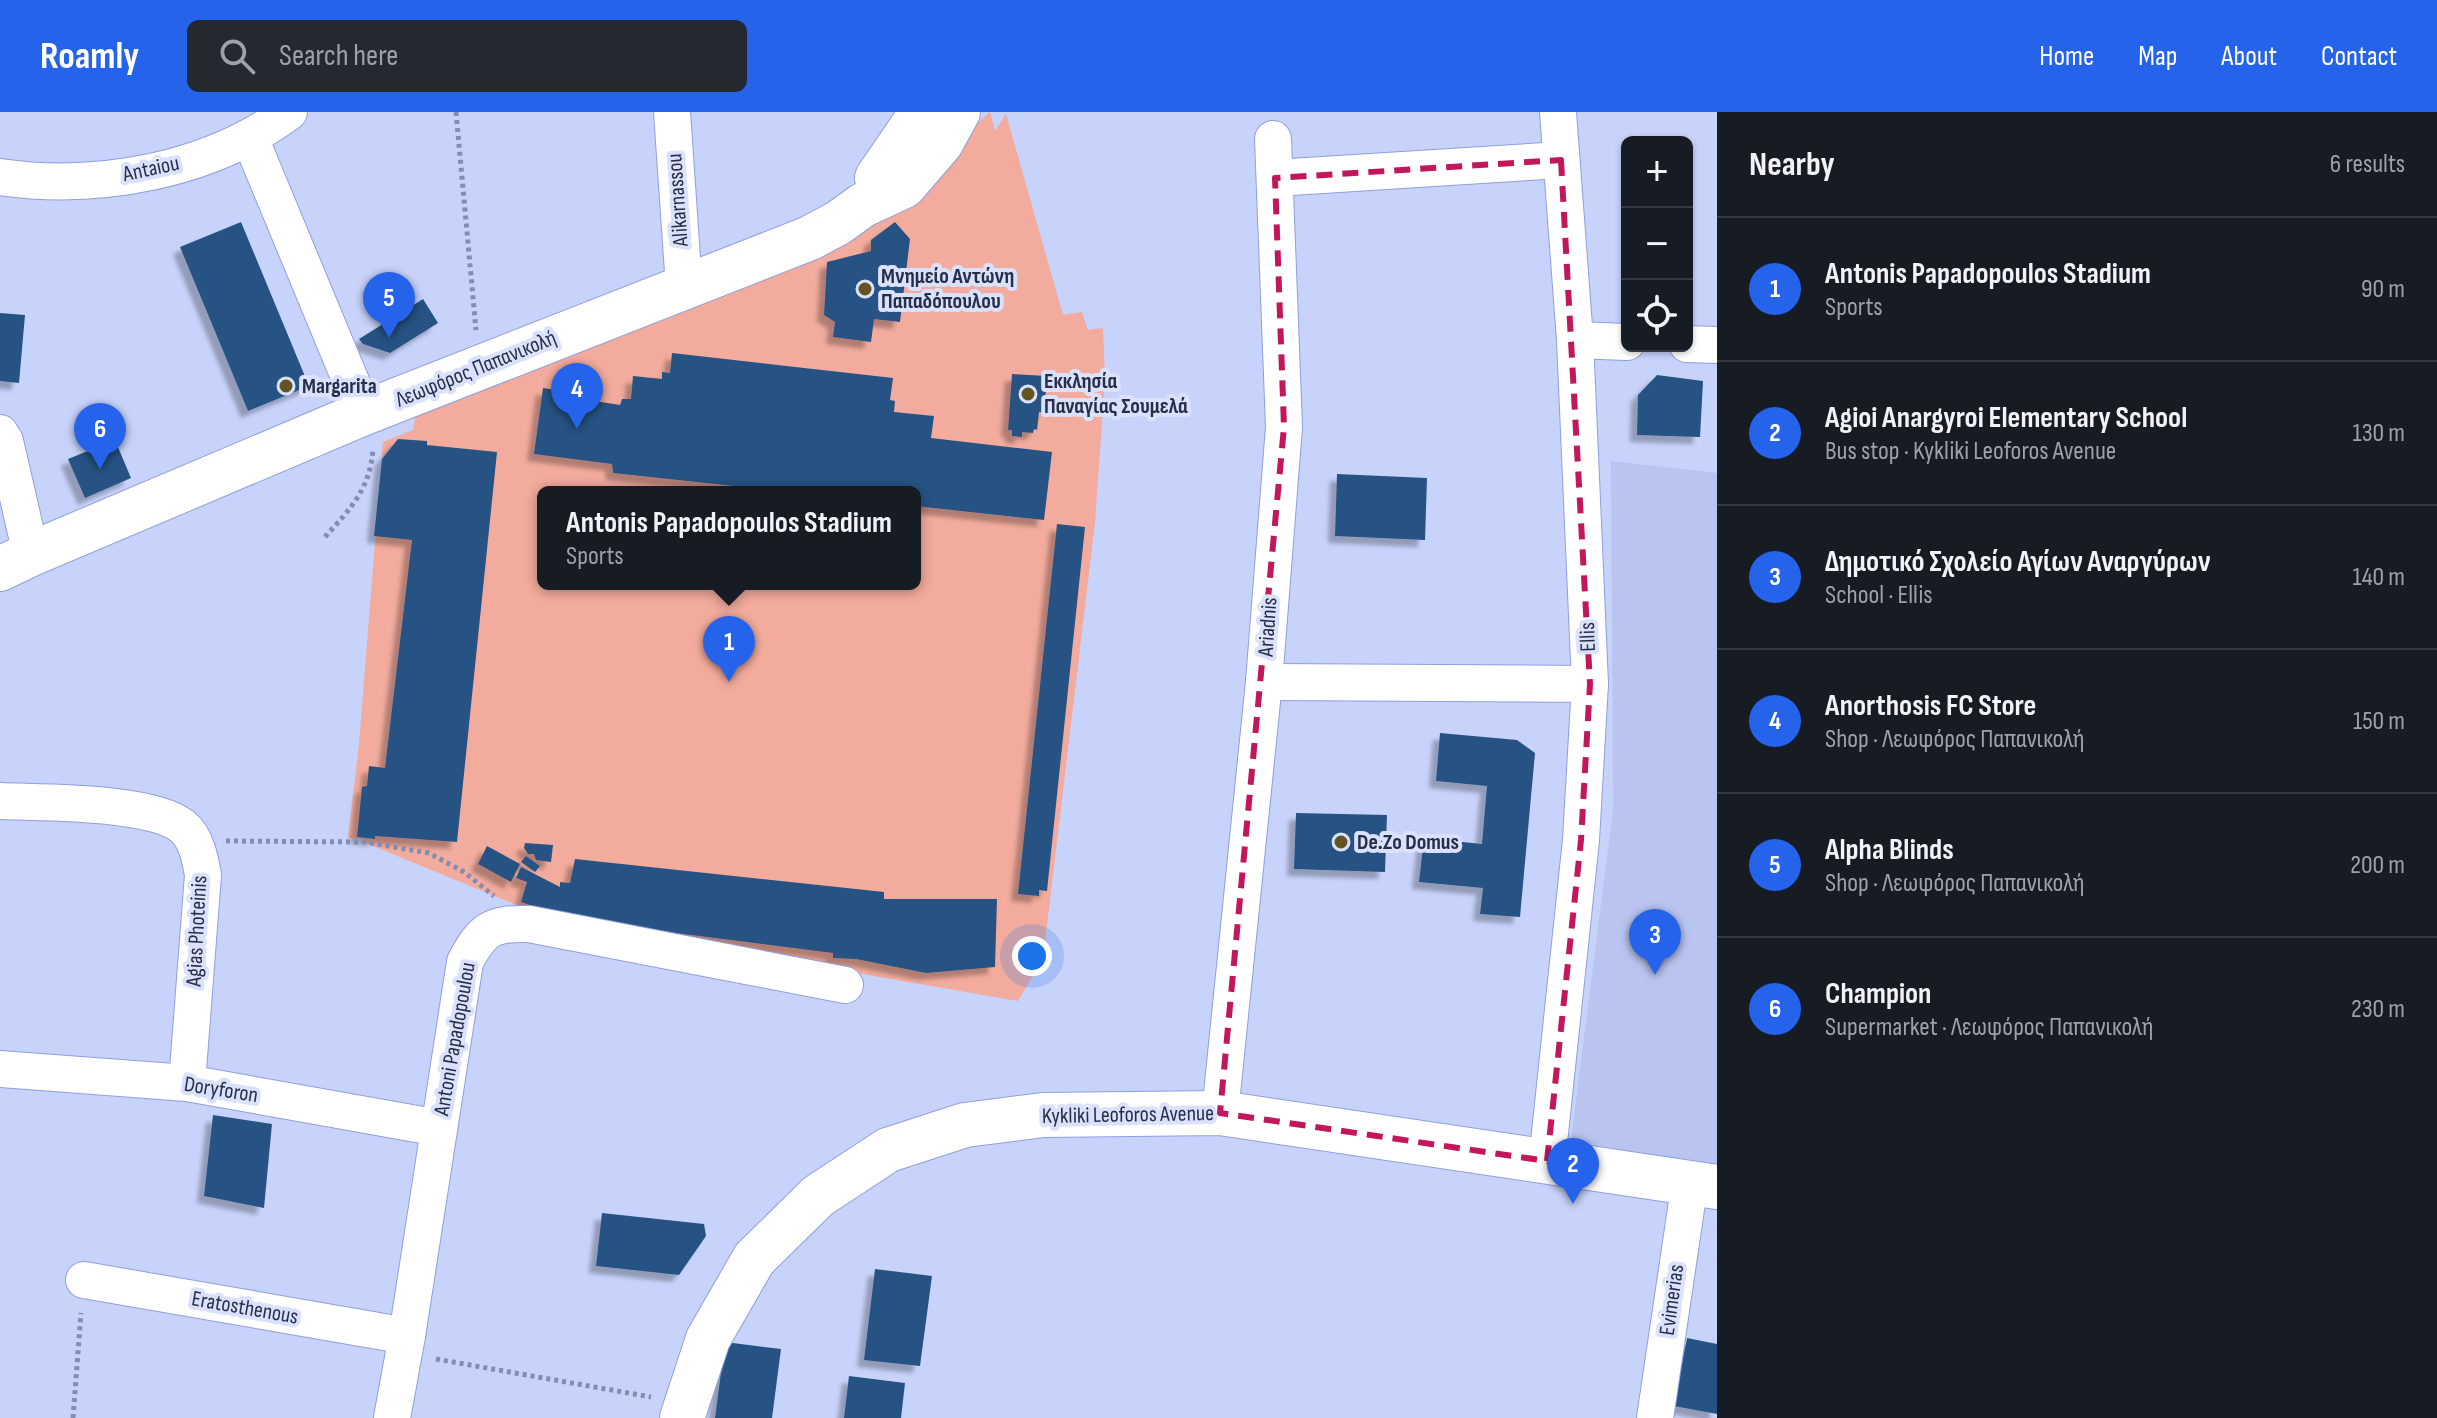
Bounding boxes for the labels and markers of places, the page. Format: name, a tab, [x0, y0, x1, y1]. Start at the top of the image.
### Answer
place label: Μνημείο Αντώνη Παπαδόπουλου	[881, 263, 1014, 315]
pin: 5	[363, 272, 415, 338]
marker: Μνημείο Αντώνη Παπαδόπουλου	[856, 280, 874, 298]
pin: 4	[551, 363, 603, 429]
place label: Εκκλησία Παναγίας Σουμελά	[1044, 368, 1188, 420]
place label: Margarita	[302, 373, 377, 400]
marker: Margarita	[277, 377, 295, 395]
marker: Εκκλησία Παναγίας Σουμελά	[1019, 385, 1037, 403]
pin: 6	[74, 403, 126, 469]
pin: 1	[703, 616, 755, 682]
place label: De.Zo Domus	[1357, 829, 1459, 856]
marker: De.Zo Domus	[1332, 833, 1350, 851]
pin: 3	[1629, 909, 1681, 975]
pin: 2	[1547, 1138, 1599, 1204]

